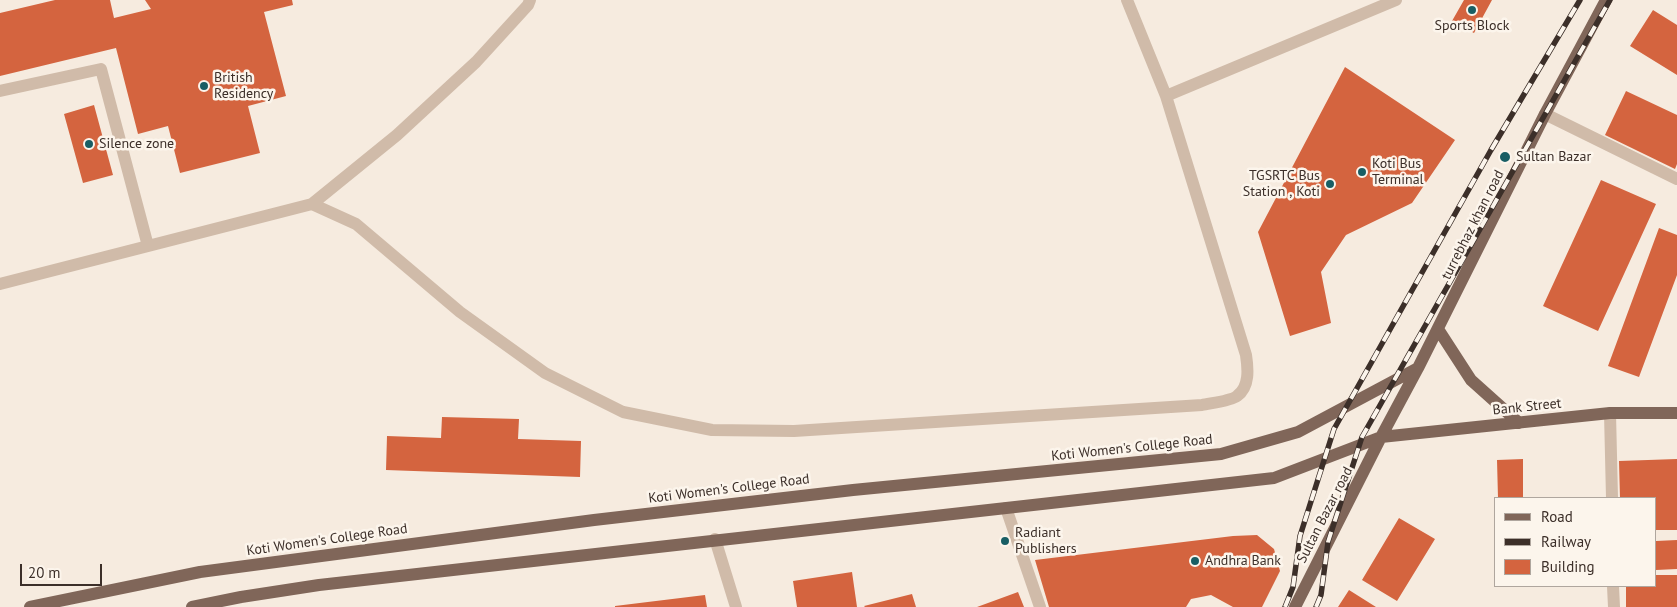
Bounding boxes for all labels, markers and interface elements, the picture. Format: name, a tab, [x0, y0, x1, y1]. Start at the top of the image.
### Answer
marker: Sports Block	[1466, 4, 1478, 16]
place label: Sports Block	[1435, 18, 1509, 34]
place label: British Residency	[214, 70, 273, 102]
marker: British Residency	[198, 80, 210, 92]
place label: Silence zone	[99, 136, 174, 152]
marker: Silence zone	[83, 138, 95, 150]
place label: Sultan Bazar	[1516, 149, 1591, 165]
marker: Sultan Bazar	[1498, 150, 1512, 164]
place label: Koti Bus Terminal	[1372, 156, 1424, 188]
marker: Koti Bus Terminal	[1356, 166, 1368, 178]
street label: turrebhaz khan road	[1438, 167, 1508, 283]
place label: TGSRTC Bus Station , Koti	[1243, 168, 1320, 200]
marker: TGSRTC Bus Station , Koti	[1324, 178, 1336, 190]
street label: Bank Street	[1492, 395, 1562, 419]
street label: Koti Women's College Road	[1050, 431, 1214, 465]
street label: Sultan Bazar road	[1294, 464, 1356, 566]
street label: Koti Women's College Road	[647, 471, 811, 507]
legend	[1494, 497, 1657, 587]
text: Road	[1541, 507, 1573, 526]
street label: Koti Women's College Road	[246, 520, 408, 560]
place label: Radiant Publishers	[1015, 525, 1077, 558]
text: Railway	[1541, 532, 1591, 551]
marker: Radiant Publishers	[999, 535, 1011, 547]
place label: Andhra Bank	[1205, 553, 1281, 569]
scale bar	[22, 554, 105, 586]
marker: Andhra Bank	[1189, 555, 1201, 567]
text: Building	[1541, 557, 1595, 576]
text: 20 m	[28, 563, 61, 582]

